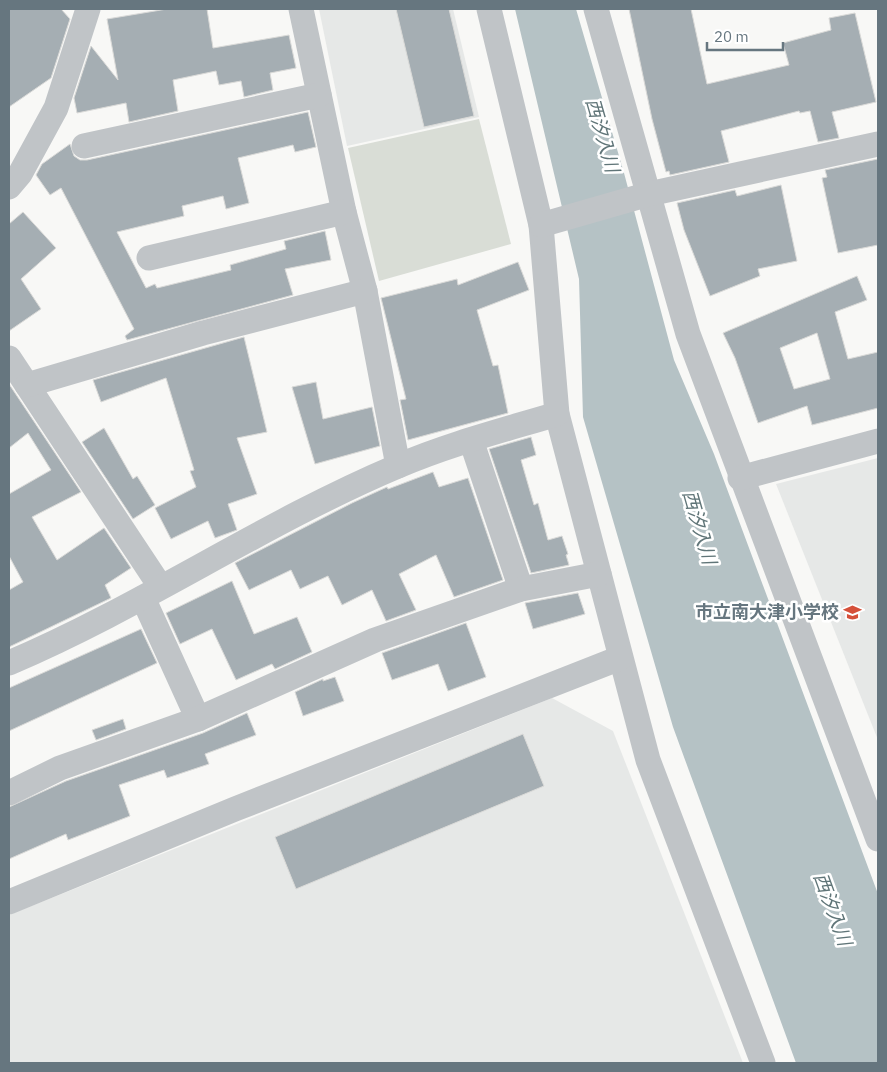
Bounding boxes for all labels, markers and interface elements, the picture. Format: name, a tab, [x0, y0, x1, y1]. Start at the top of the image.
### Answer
scale bar	[707, 20, 783, 52]
text: 20 m	[714, 27, 749, 46]
water label: 西汐入川	[581, 95, 626, 177]
water label: 西汐入川	[678, 487, 723, 569]
place label: 市立南大津小学校	[695, 600, 839, 623]
school or university icon: 市立南大津小学校	[843, 602, 863, 622]
water label: 西汐入川	[809, 869, 858, 951]

